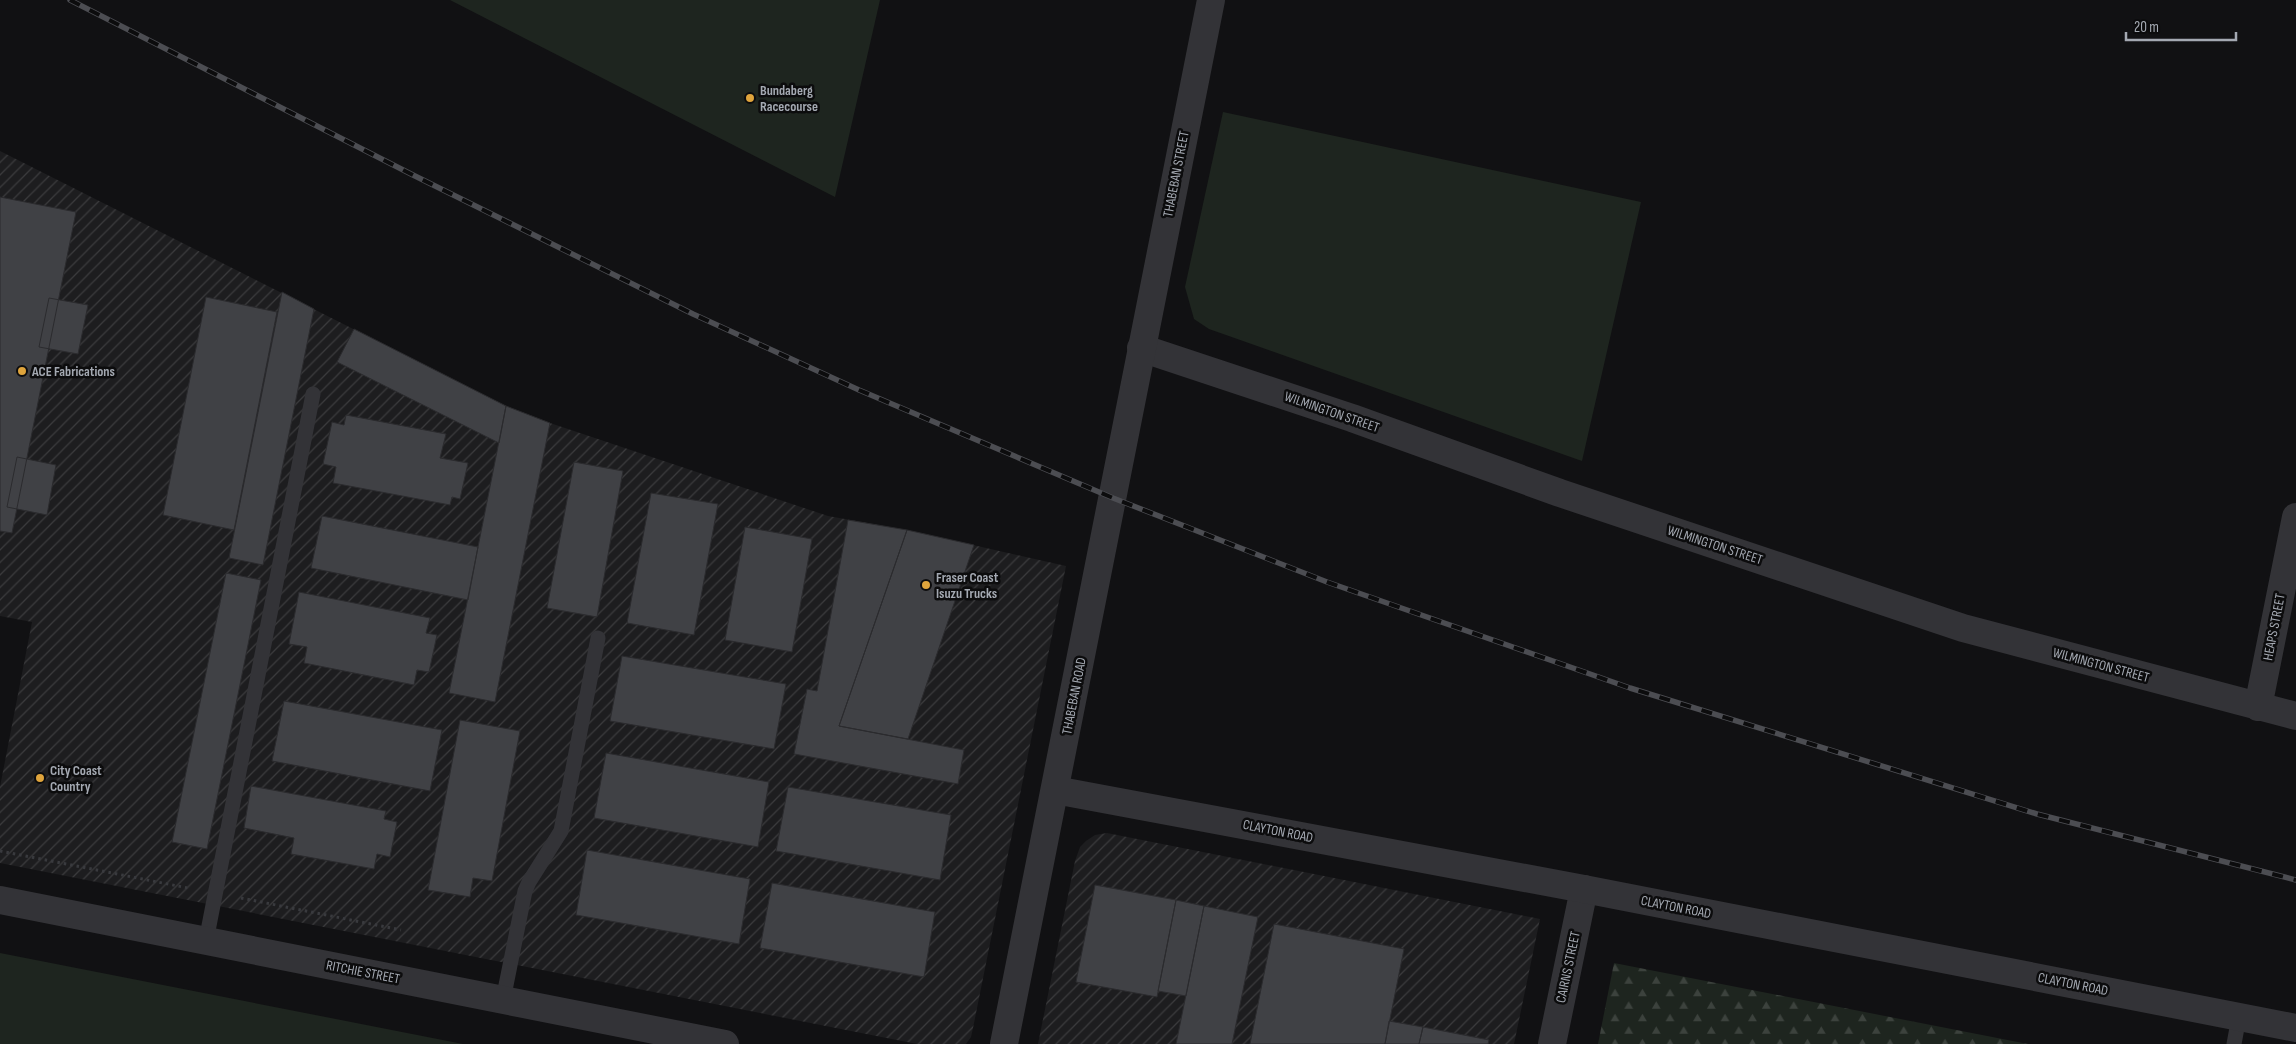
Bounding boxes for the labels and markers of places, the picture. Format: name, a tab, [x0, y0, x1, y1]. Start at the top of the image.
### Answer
place label: Bundaberg Racecourse	[760, 82, 818, 115]
marker: Bundaberg Racecourse	[744, 92, 756, 104]
place label: ACE Fabrications	[31, 363, 115, 380]
marker: ACE Fabrications	[16, 365, 28, 377]
place label: Fraser Coast Isuzu Trucks	[936, 569, 999, 602]
marker: Fraser Coast Isuzu Trucks	[920, 579, 932, 591]
place label: City Coast Country	[50, 762, 102, 795]
marker: City Coast Country	[34, 772, 46, 784]

